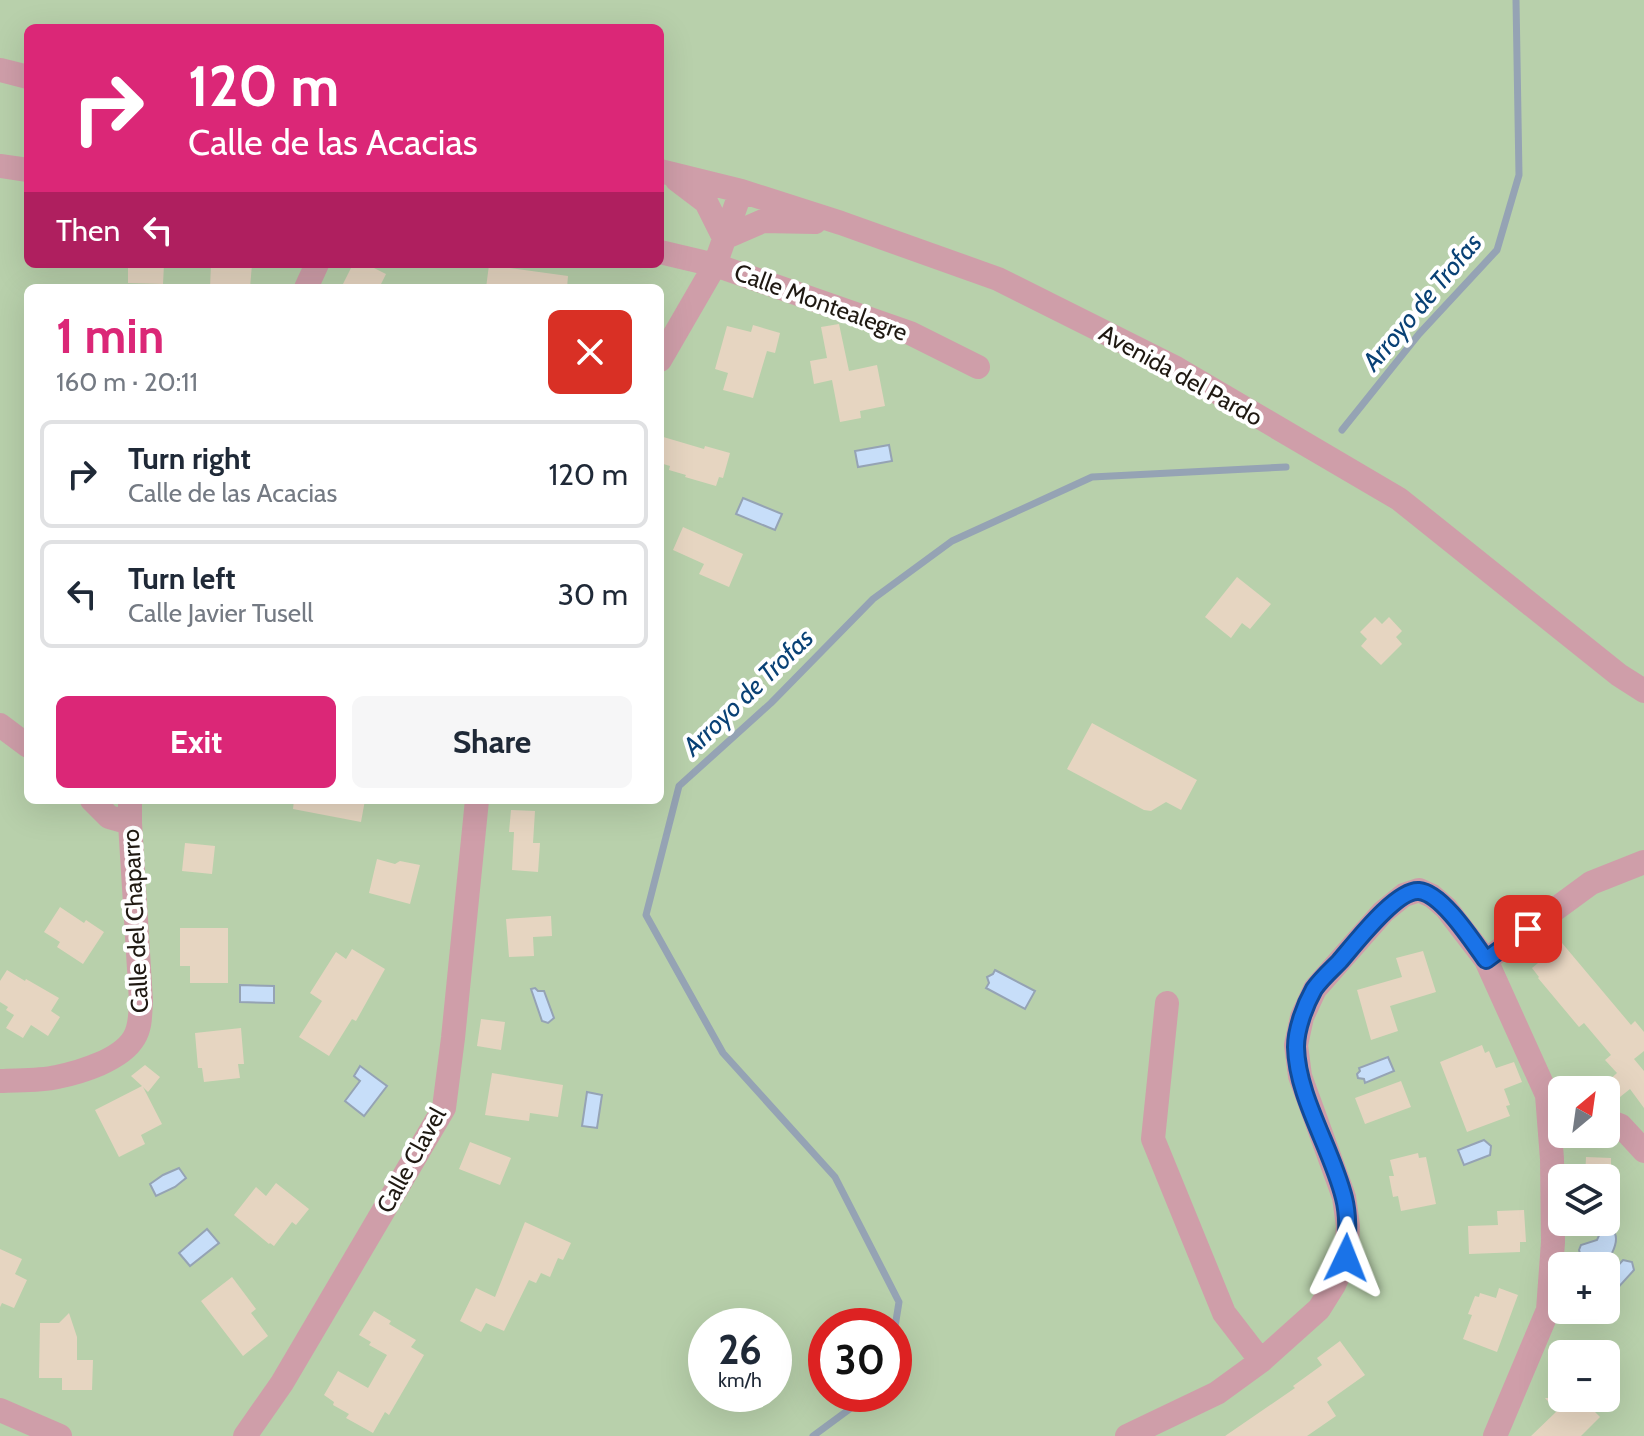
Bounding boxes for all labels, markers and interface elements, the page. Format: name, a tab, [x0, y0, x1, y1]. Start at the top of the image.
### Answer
text: 120 m	[188, 52, 339, 120]
icon: right	[56, 56, 160, 160]
text: Calle de las Acacias	[188, 120, 478, 164]
icon: left	[136, 208, 180, 252]
text: Then	[56, 212, 120, 249]
water label: Arroyo de Trofas	[1355, 227, 1489, 378]
street label: Calle Montealegre	[731, 257, 911, 347]
text: 1 min	[56, 307, 164, 365]
button: close	[548, 310, 632, 394]
street label: Avenida del Pardo	[1094, 318, 1268, 432]
text: 160 m · 20:11	[56, 366, 198, 398]
text: Turn right	[128, 440, 251, 477]
icon: right	[60, 452, 104, 496]
text: 120 m	[548, 456, 628, 493]
text: Calle de las Acacias	[128, 477, 337, 509]
text: Turn left	[128, 560, 236, 597]
icon: left	[60, 572, 104, 616]
text: 30 m	[558, 576, 628, 613]
text: Calle Javier Tusell	[128, 597, 313, 629]
water label: Arroyo de Trofas	[675, 622, 820, 763]
button: Exit	[56, 696, 336, 788]
button: Share	[352, 696, 632, 788]
street label: Calle del Chaparro	[116, 828, 154, 1014]
pin	[1494, 895, 1562, 963]
icon: arrive	[1506, 907, 1550, 951]
north arrow	[1548, 1076, 1620, 1148]
map controls	[1548, 1076, 1620, 1412]
street label: Calle Clavel	[370, 1102, 452, 1218]
button: layers	[1548, 1164, 1620, 1236]
position arrow	[1304, 1216, 1388, 1300]
button: +	[1548, 1252, 1620, 1324]
speed limit sign: 30	[808, 1308, 912, 1412]
text: 26	[718, 1325, 762, 1374]
button: −	[1548, 1340, 1620, 1412]
text: km/h	[718, 1368, 762, 1392]

